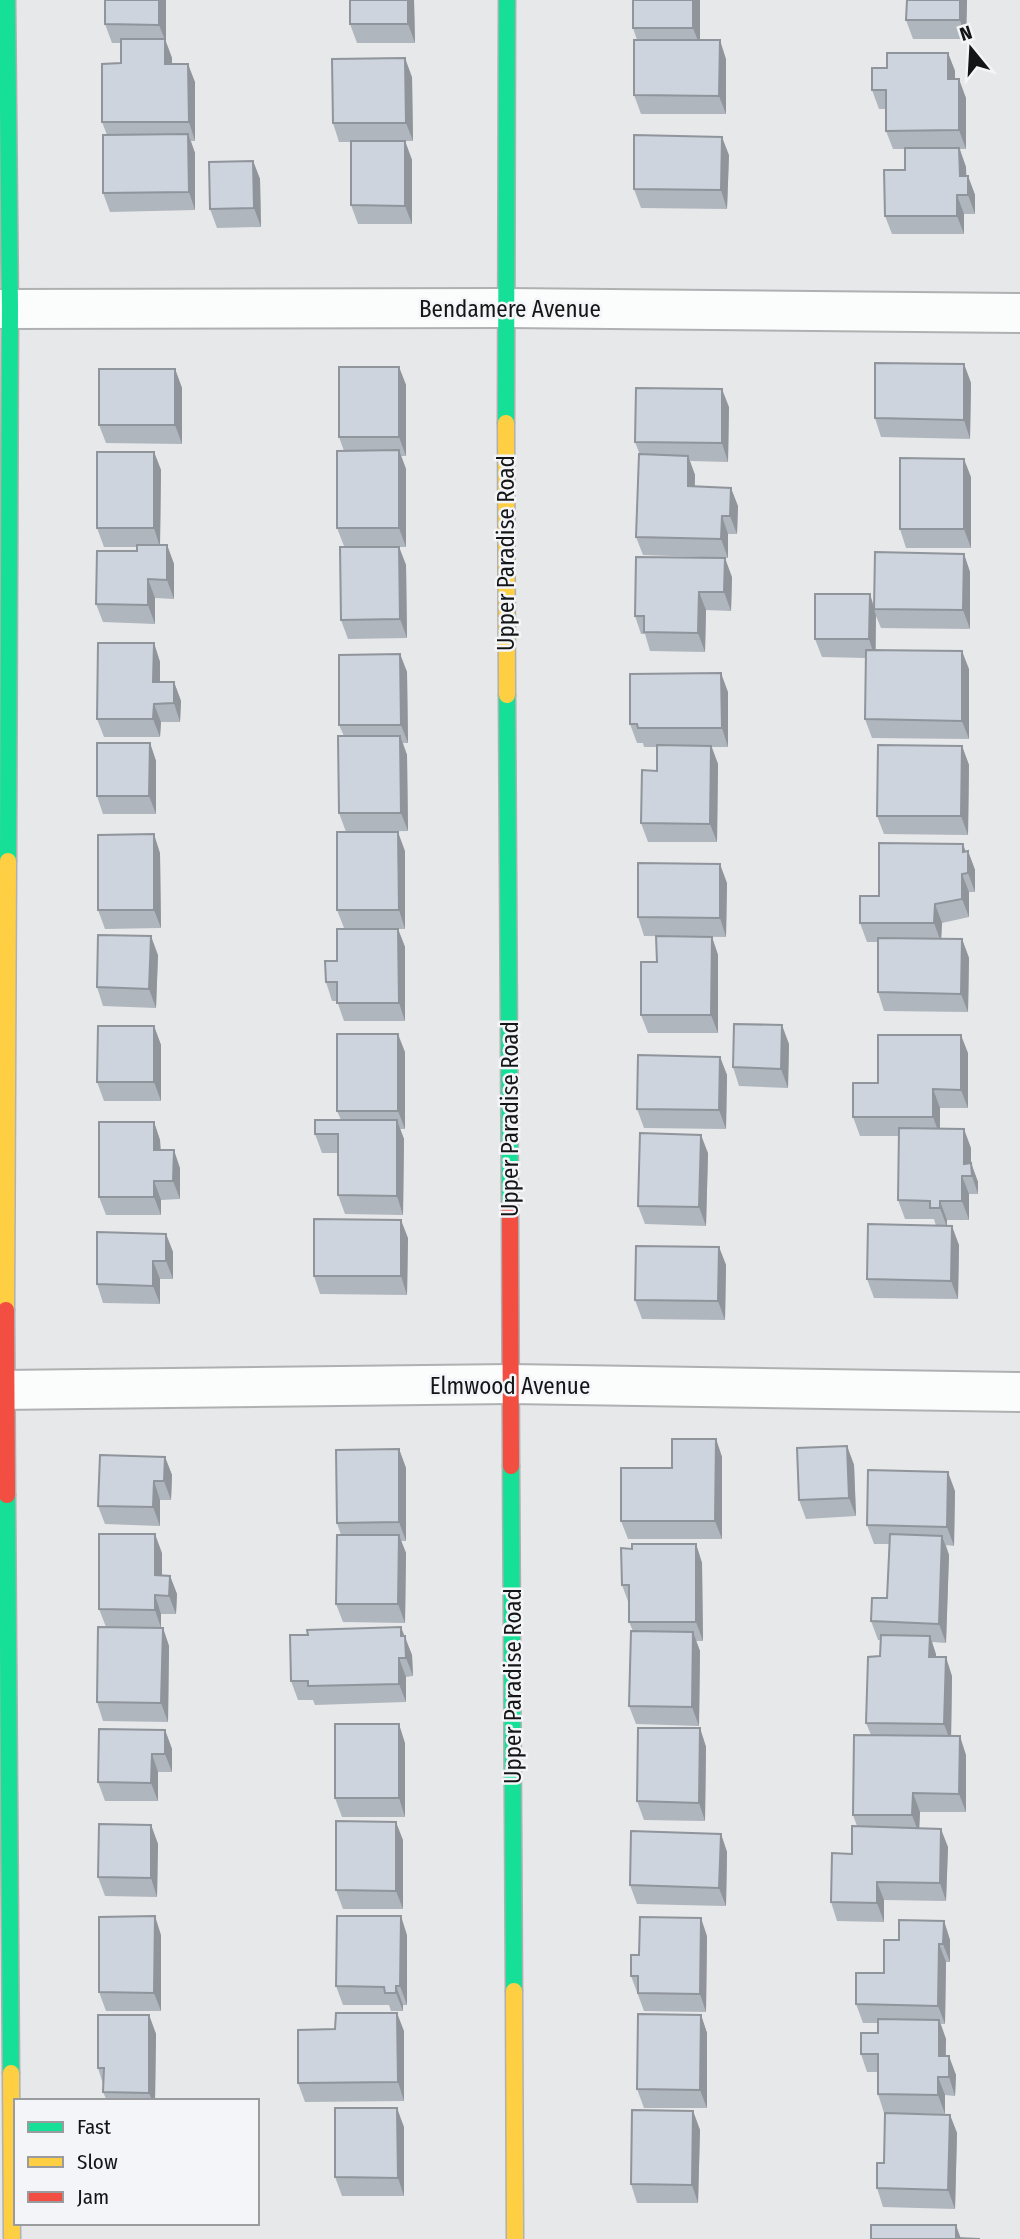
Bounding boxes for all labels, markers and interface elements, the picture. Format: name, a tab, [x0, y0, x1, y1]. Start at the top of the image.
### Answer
north arrow	[936, 14, 1006, 84]
text: N	[957, 21, 975, 46]
street label: Bendamere Avenue	[419, 295, 601, 323]
street label: Upper Paradise Road	[492, 455, 520, 651]
street label: Upper Paradise Road	[496, 1021, 524, 1217]
street label: Elmwood Avenue	[430, 1372, 590, 1400]
street label: Upper Paradise Road	[499, 1588, 527, 1784]
legend	[14, 2099, 259, 2225]
text: Fast	[77, 2114, 111, 2140]
text: Slow	[77, 2149, 118, 2175]
text: Jam	[77, 2184, 109, 2210]

